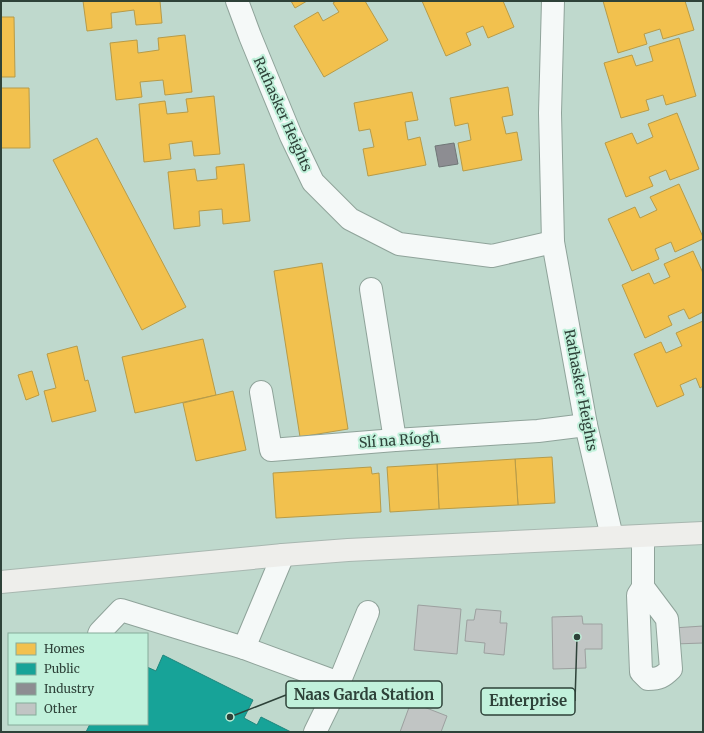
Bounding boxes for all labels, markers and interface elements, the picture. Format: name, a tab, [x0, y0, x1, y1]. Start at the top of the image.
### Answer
street label: Rathasker Heights	[250, 54, 316, 174]
street label: Rathasker Heights	[560, 327, 602, 453]
street label: Slí na Ríogh	[358, 428, 440, 452]
legend	[8, 633, 148, 725]
text: Homes	[44, 641, 85, 656]
text: Public	[44, 661, 80, 676]
text: Industry	[44, 681, 94, 696]
callout: Naas Garda Station	[286, 681, 442, 708]
text: Naas Garda Station	[294, 685, 434, 704]
callout: Enterprise	[481, 688, 575, 715]
text: Enterprise	[489, 691, 567, 710]
text: Other	[44, 701, 78, 716]

